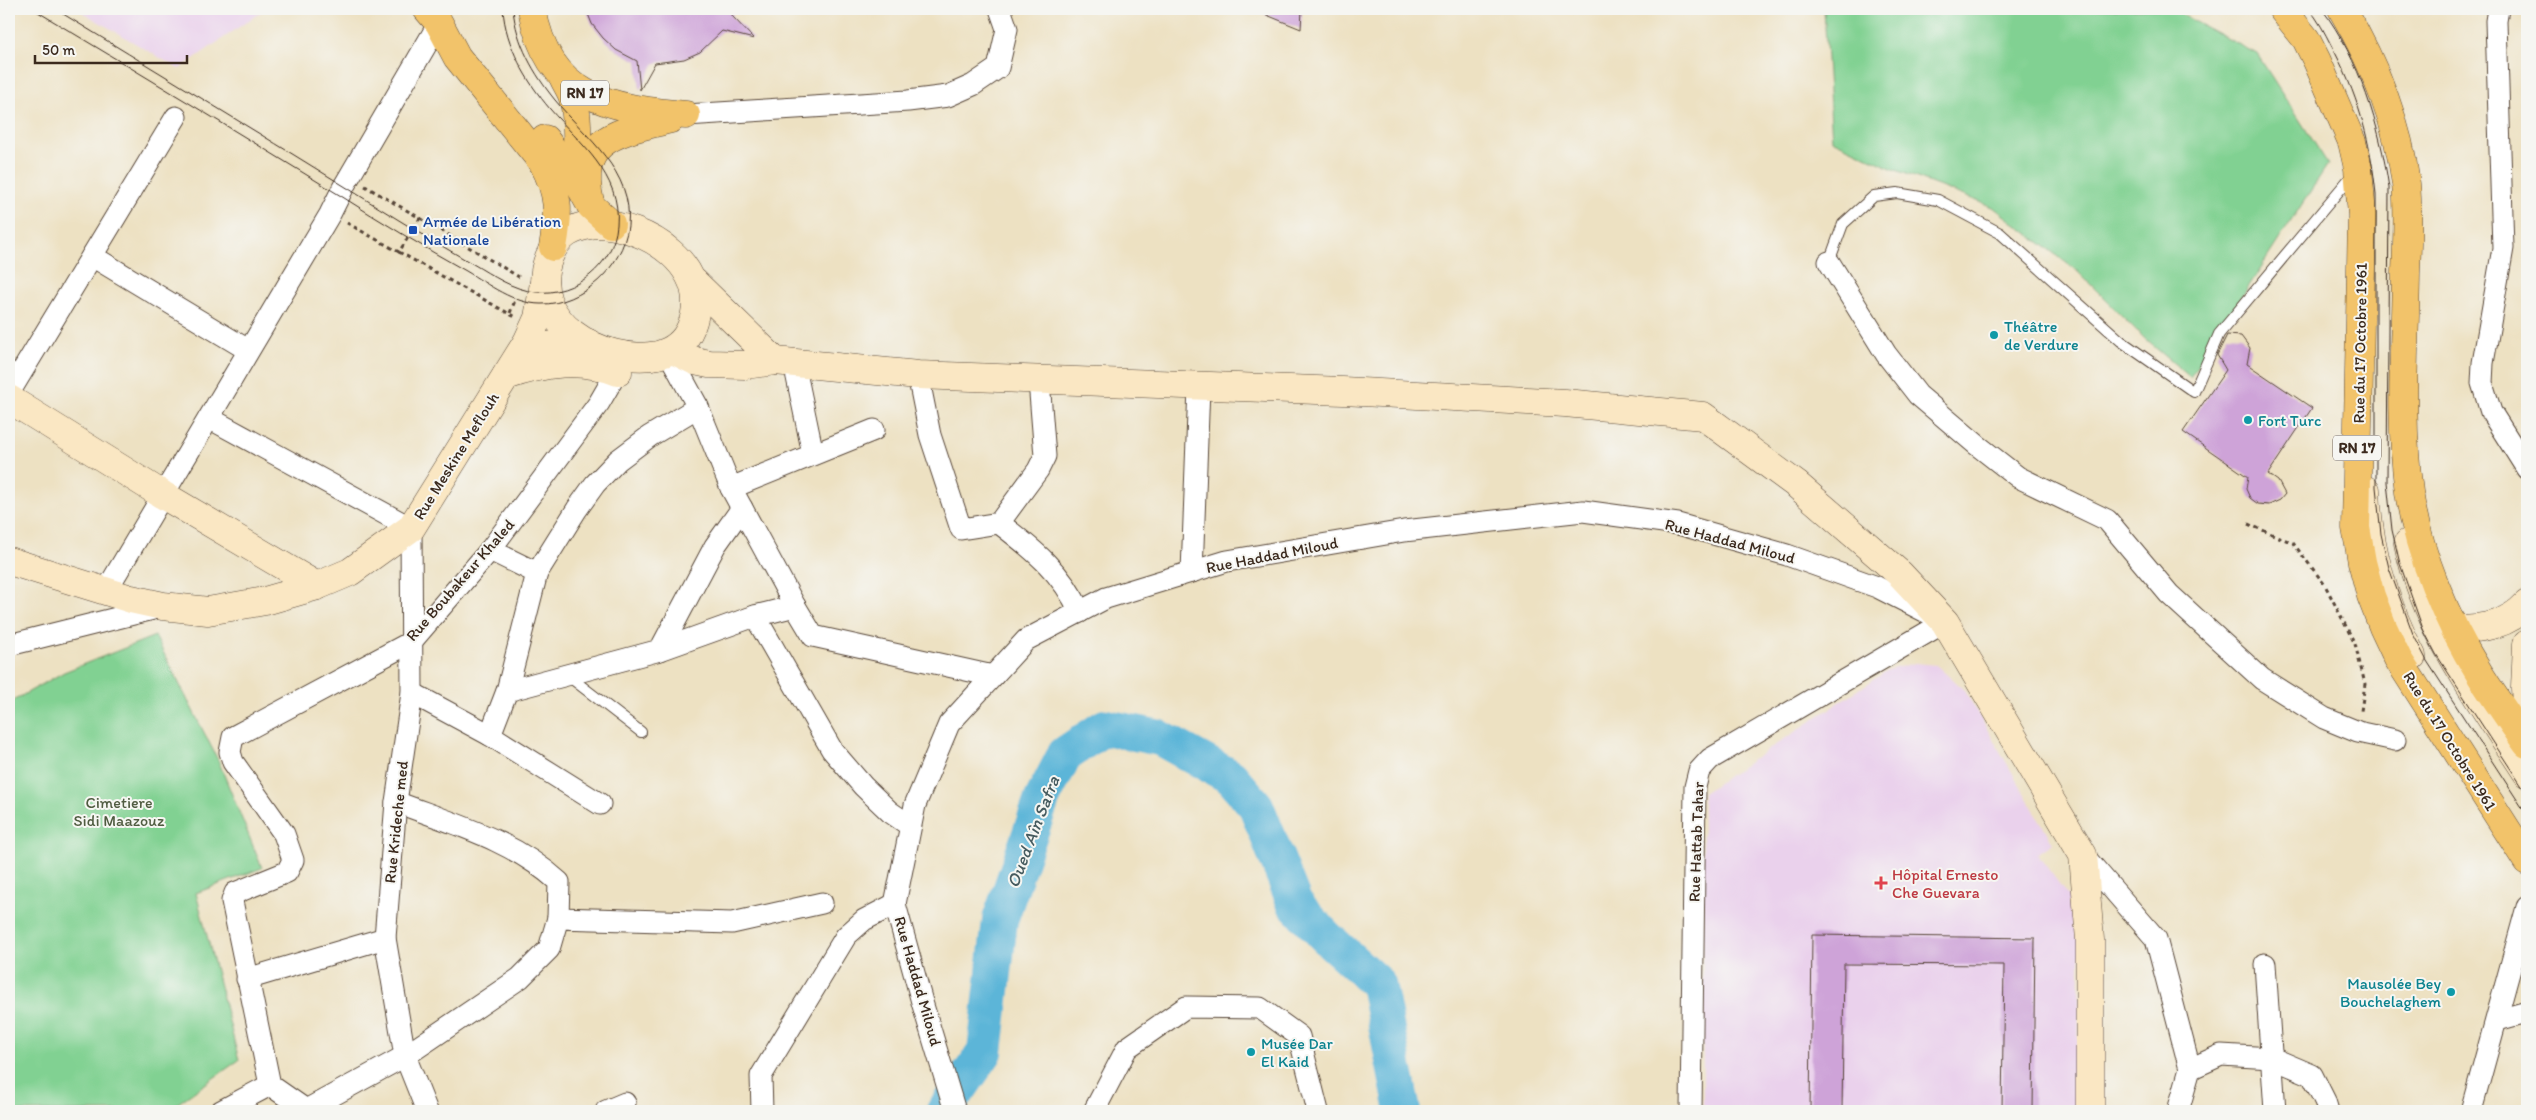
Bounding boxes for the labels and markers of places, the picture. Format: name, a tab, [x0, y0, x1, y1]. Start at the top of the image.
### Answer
place label: Armée de Libération Nationale	[423, 212, 561, 249]
marker: Armée de Libération Nationale	[407, 224, 419, 236]
place label: Théâtre de Verdure	[2004, 317, 2079, 354]
marker: Théâtre de Verdure	[1988, 329, 2000, 341]
place label: Fort Turc	[2258, 411, 2321, 430]
marker: Fort Turc	[2242, 414, 2254, 426]
place label: Hôpital Ernesto Che Guevara	[1892, 865, 1999, 902]
marker: Hôpital Ernesto Che Guevara	[1874, 876, 1888, 890]
place label: Mausolée Bey Bouchelaghem	[2340, 974, 2442, 1011]
marker: Mausolée Bey Bouchelaghem	[2445, 986, 2457, 998]
place label: Musée Dar El Kaid	[1261, 1034, 1333, 1071]
marker: Musée Dar El Kaid	[1245, 1046, 1257, 1058]

